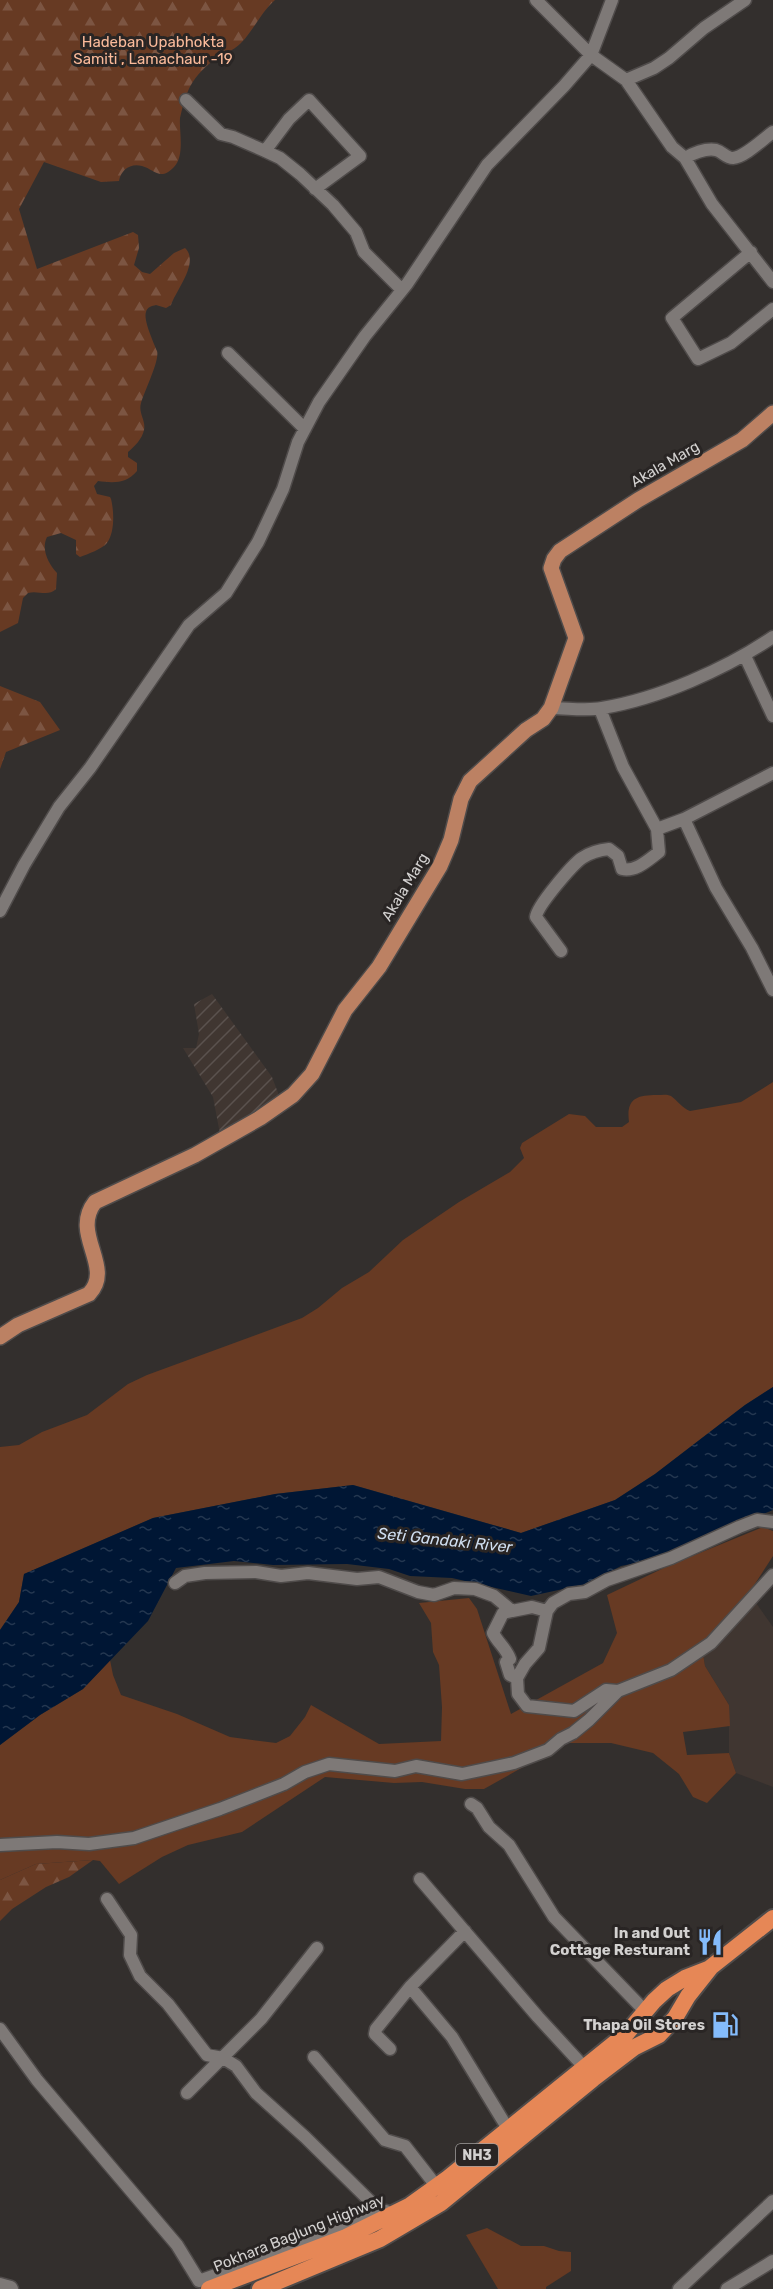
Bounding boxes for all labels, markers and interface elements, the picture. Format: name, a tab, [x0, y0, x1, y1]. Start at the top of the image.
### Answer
park label: Hadeban Upabhokta Samiti , Lamachaur -19	[73, 33, 233, 68]
street label: Akala Marg	[627, 437, 703, 491]
street label: Akala Marg	[378, 850, 432, 924]
water label: Seti Gandaki River	[377, 1523, 514, 1557]
place label: In and Out Cottage Resturant	[550, 1924, 690, 1959]
restaurant icon: In and Out Cottage Resturant	[695, 1927, 725, 1957]
fuel station icon: Thapa Oil Stores	[710, 2010, 740, 2040]
place label: Thapa Oil Stores	[583, 2016, 705, 2034]
road number: NH3	[456, 2144, 498, 2166]
street label: Pokhara Baglung Highway	[211, 2190, 387, 2276]

